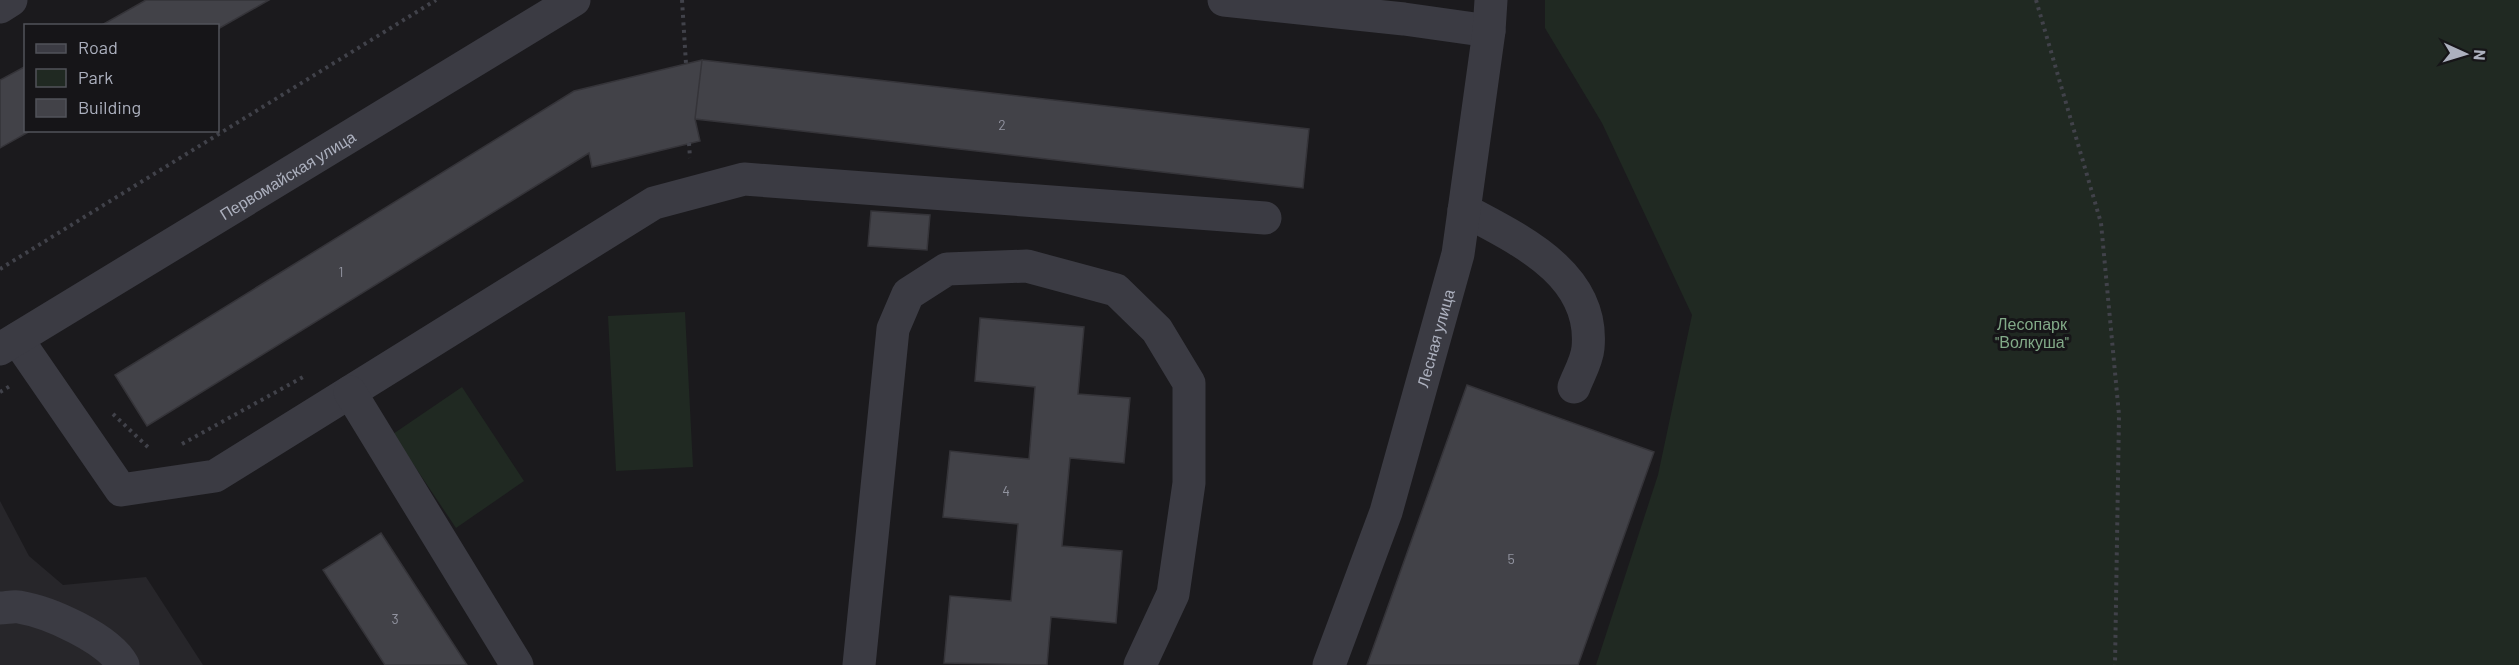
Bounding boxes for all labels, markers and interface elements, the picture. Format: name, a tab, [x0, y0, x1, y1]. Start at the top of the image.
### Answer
legend	[24, 24, 219, 132]
north arrow	[2435, 24, 2495, 84]
text: Road	[78, 36, 118, 58]
text: N	[2471, 49, 2490, 61]
text: Park	[78, 66, 113, 88]
text: Building	[78, 96, 141, 118]
house number: 2	[998, 116, 1006, 133]
street label: Первомайская улица	[216, 126, 359, 223]
house number: 1	[339, 263, 343, 280]
street label: Лесная улица	[1412, 287, 1457, 389]
park label: Лесопарк "Волкуша"	[1995, 314, 2069, 351]
house number: 4	[1002, 482, 1010, 499]
house number: 5	[1507, 550, 1515, 567]
house number: 3	[391, 610, 399, 627]

